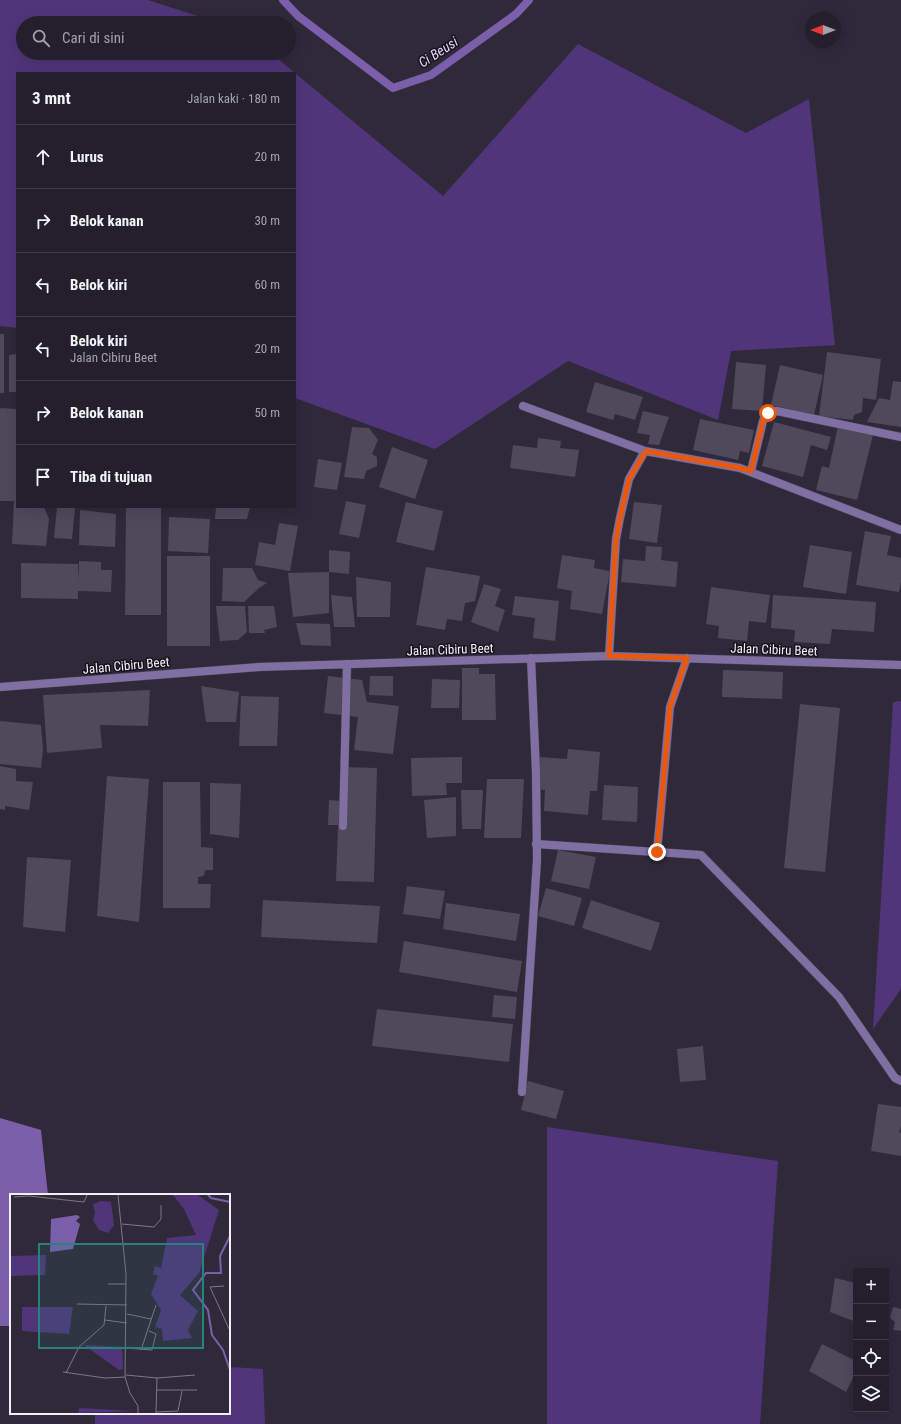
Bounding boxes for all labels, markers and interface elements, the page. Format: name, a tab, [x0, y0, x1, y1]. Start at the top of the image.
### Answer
north arrow	[805, 12, 841, 48]
search box	[16, 16, 296, 60]
icon: search	[30, 27, 52, 49]
text: Cari di sini	[62, 29, 124, 47]
water label: Ci Beusi	[415, 33, 461, 71]
text: 3 mnt	[32, 88, 71, 108]
text: Jalan kaki · 180 m	[187, 91, 280, 106]
icon: ahead	[32, 146, 54, 168]
text: Lurus	[70, 148, 104, 166]
text: 20 m	[254, 149, 280, 164]
icon: right	[32, 210, 54, 232]
text: Belok kanan	[70, 212, 144, 230]
text: 30 m	[254, 213, 280, 228]
icon: left	[32, 274, 54, 296]
text: Belok kiri	[70, 276, 127, 294]
text: 60 m	[254, 277, 280, 292]
text: Belok kiri	[70, 332, 127, 350]
icon: left	[32, 338, 54, 360]
text: 20 m	[254, 341, 280, 356]
text: Jalan Cibiru Beet	[70, 350, 157, 365]
icon: right	[32, 402, 54, 424]
text: Belok kanan	[70, 404, 144, 422]
route start	[759, 404, 777, 422]
text: 50 m	[254, 405, 280, 420]
icon: arrive	[32, 466, 54, 488]
text: Tiba di tujuan	[70, 468, 152, 486]
street label: Jalan Cibiru Beet	[406, 640, 494, 659]
street label: Jalan Cibiru Beet	[730, 640, 818, 659]
street label: Jalan Cibiru Beet	[82, 654, 170, 677]
route end	[648, 843, 666, 861]
inset map	[10, 1194, 230, 1414]
map controls	[853, 1268, 889, 1412]
button: +	[853, 1268, 889, 1304]
button: −	[853, 1304, 889, 1340]
button: locate	[853, 1340, 889, 1376]
button: layers	[853, 1376, 889, 1412]

